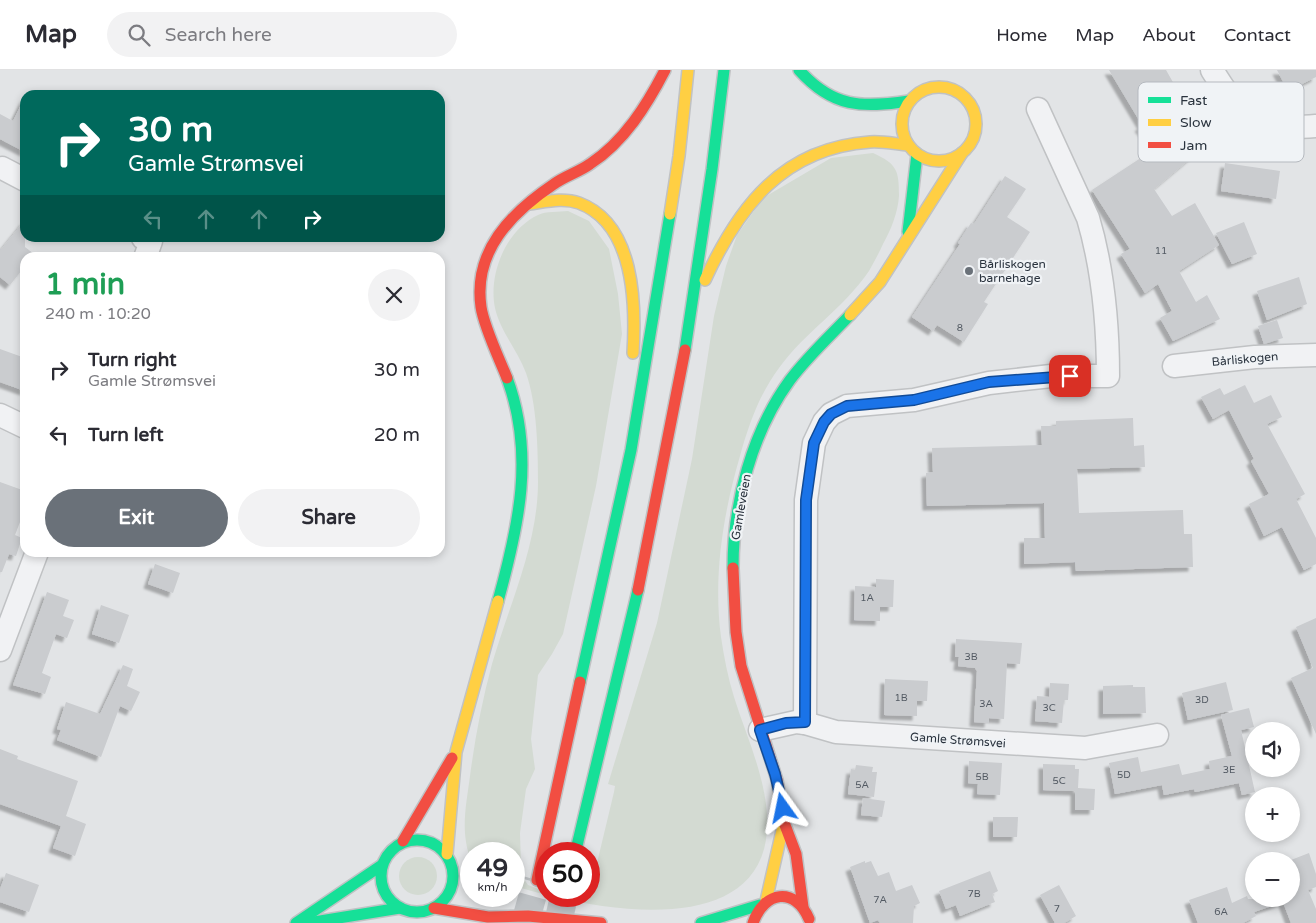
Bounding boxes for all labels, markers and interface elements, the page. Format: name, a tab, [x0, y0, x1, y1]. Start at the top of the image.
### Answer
search box	[107, 12, 457, 57]
text: Map	[25, 20, 77, 49]
icon: search	[125, 21, 153, 49]
text: Search here	[165, 24, 272, 46]
text: Home	[996, 24, 1047, 46]
text: Map	[1075, 24, 1114, 46]
text: About	[1142, 24, 1196, 46]
text: Contact	[1224, 24, 1291, 46]
legend	[1138, 82, 1304, 162]
text: Fast	[1180, 92, 1208, 109]
text: 30 m	[128, 109, 213, 151]
icon: right	[45, 110, 110, 175]
text: Slow	[1180, 114, 1212, 131]
text: Jam	[1180, 137, 1207, 154]
text: Gamle Strømsvei	[128, 151, 304, 177]
icon: left	[139, 205, 167, 233]
icon: ahead	[192, 205, 220, 233]
icon: ahead	[245, 205, 273, 233]
icon: right	[298, 205, 326, 233]
house number: 11	[1155, 245, 1167, 257]
place label: Bårliskogen barnehage	[979, 257, 1046, 285]
marker: Bårliskogen barnehage	[963, 265, 975, 277]
text: 1 min	[45, 266, 125, 303]
button: close	[368, 269, 420, 321]
text: 240 m · 10:20	[45, 304, 151, 324]
house number: 8	[957, 322, 963, 334]
text: Turn right	[88, 349, 176, 371]
street label: Bårliskogen	[1211, 349, 1279, 369]
pin	[1049, 355, 1091, 397]
icon: right	[45, 356, 73, 384]
text: 30 m	[374, 359, 420, 381]
icon: arrive	[1056, 362, 1084, 390]
text: Gamle Strømsvei	[88, 371, 216, 391]
icon: left	[45, 421, 73, 449]
text: Turn left	[88, 424, 164, 446]
text: 20 m	[374, 424, 420, 446]
street label: Gamleveien	[728, 473, 754, 541]
button: Exit	[45, 489, 228, 547]
button: Share	[238, 489, 420, 547]
house number: 1A	[860, 592, 874, 604]
house number: 3B	[964, 651, 978, 663]
house number: 1B	[894, 692, 908, 704]
house number: 3D	[1195, 694, 1209, 706]
house number: 3A	[979, 698, 993, 710]
house number: 3C	[1042, 702, 1056, 714]
map controls	[1245, 722, 1300, 907]
button: sound	[1245, 722, 1300, 777]
street label: Gamle Strømsvei	[910, 730, 1006, 750]
house number: 3E	[1223, 764, 1235, 776]
house number: 5D	[1117, 769, 1131, 781]
house number: 5B	[975, 771, 989, 783]
house number: 5C	[1052, 775, 1066, 787]
house number: 5A	[855, 779, 869, 791]
position arrow	[756, 781, 808, 833]
button: +	[1245, 787, 1300, 842]
speed limit sign: 50	[535, 842, 600, 907]
button: −	[1245, 852, 1300, 907]
text: 49	[477, 853, 508, 883]
text: km/h	[477, 880, 508, 894]
house number: 7B	[967, 888, 981, 900]
house number: 7A	[873, 894, 887, 906]
house number: 7	[1054, 903, 1060, 915]
house number: 6A	[1214, 906, 1228, 918]

